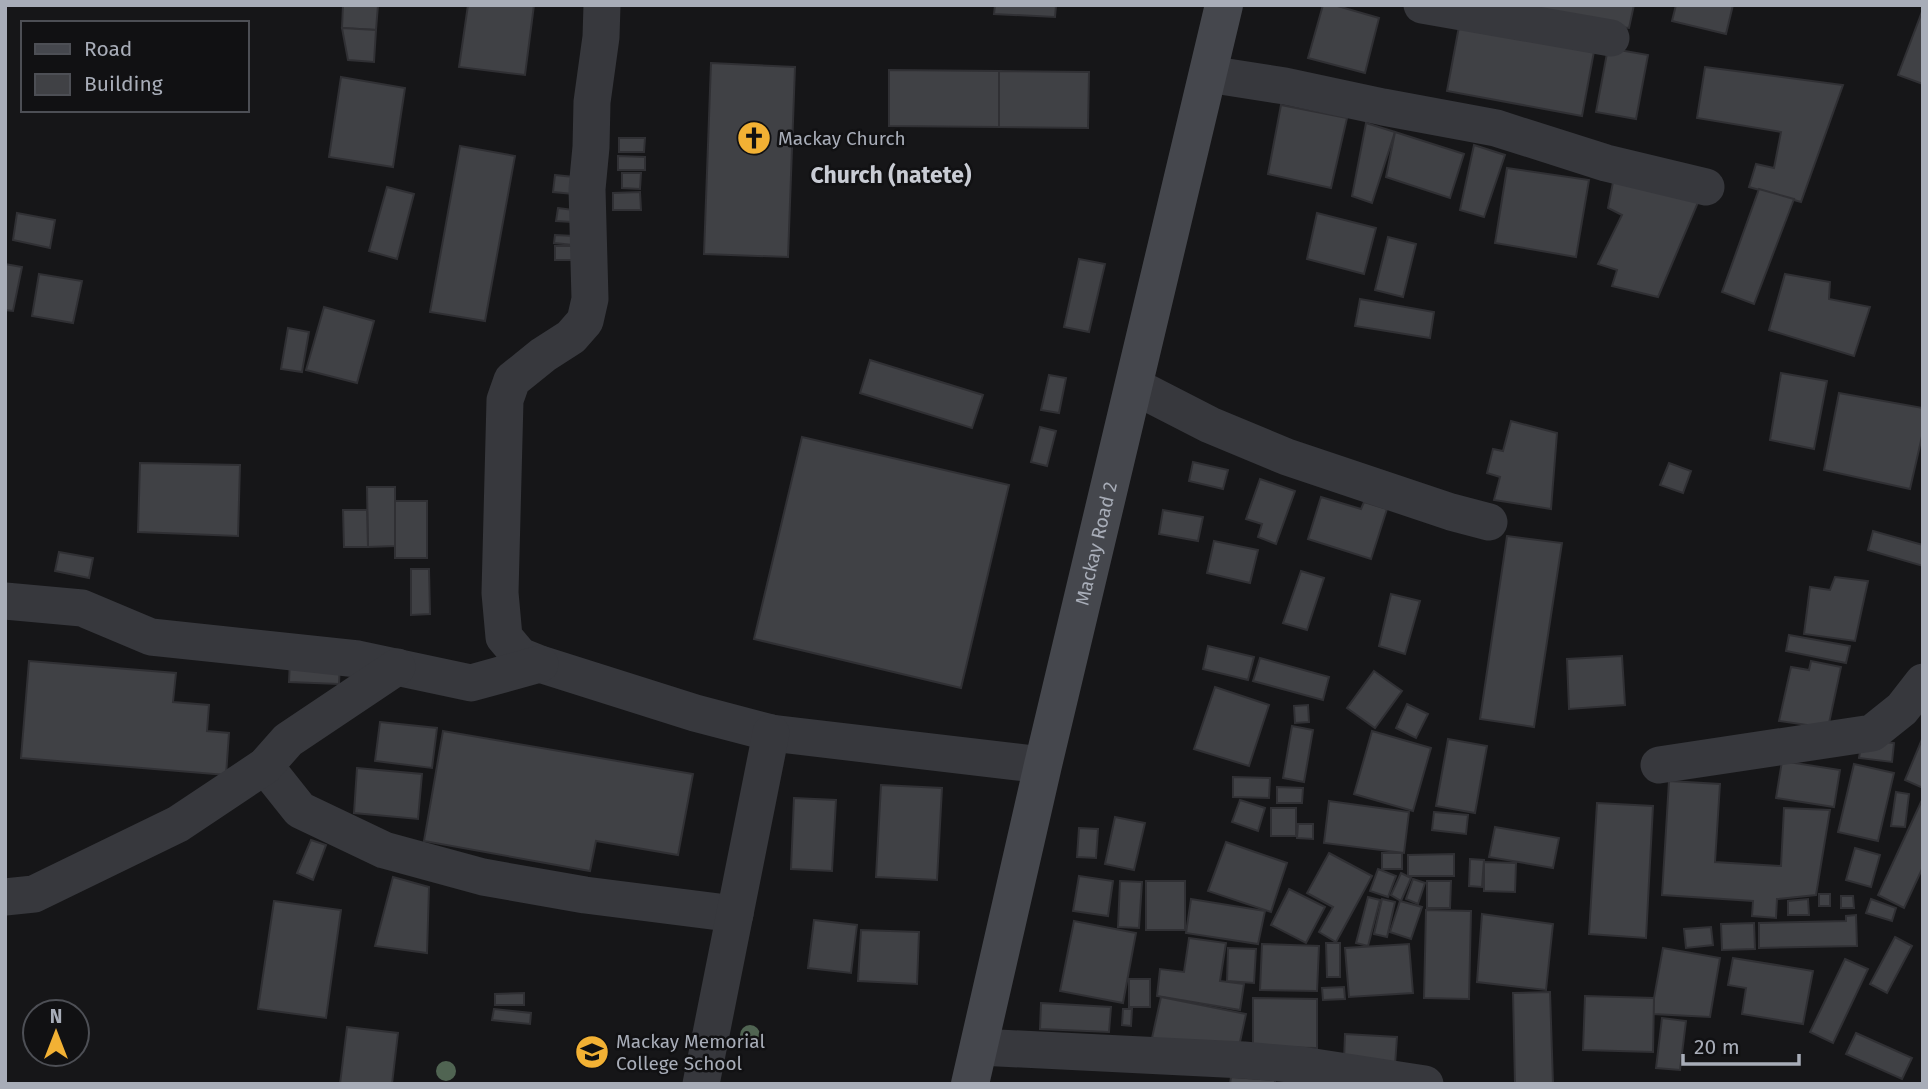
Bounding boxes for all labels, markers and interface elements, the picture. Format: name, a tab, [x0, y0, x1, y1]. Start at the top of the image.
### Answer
legend	[21, 21, 248, 112]
text: Road	[84, 36, 132, 62]
text: Building	[84, 71, 163, 97]
church icon: Mackay Church	[735, 119, 773, 157]
place label: Mackay Church	[778, 127, 906, 150]
district label: Church (natete)	[811, 161, 972, 189]
street label: Mackay Road 2	[1070, 479, 1122, 608]
north arrow	[21, 998, 91, 1068]
text: N	[50, 1005, 62, 1028]
scale bar	[1683, 1023, 1798, 1066]
place label: Mackay Memorial College School	[616, 1030, 765, 1075]
school or university icon: Mackay Memorial College School	[573, 1033, 611, 1071]
text: 20 m	[1694, 1034, 1740, 1060]

